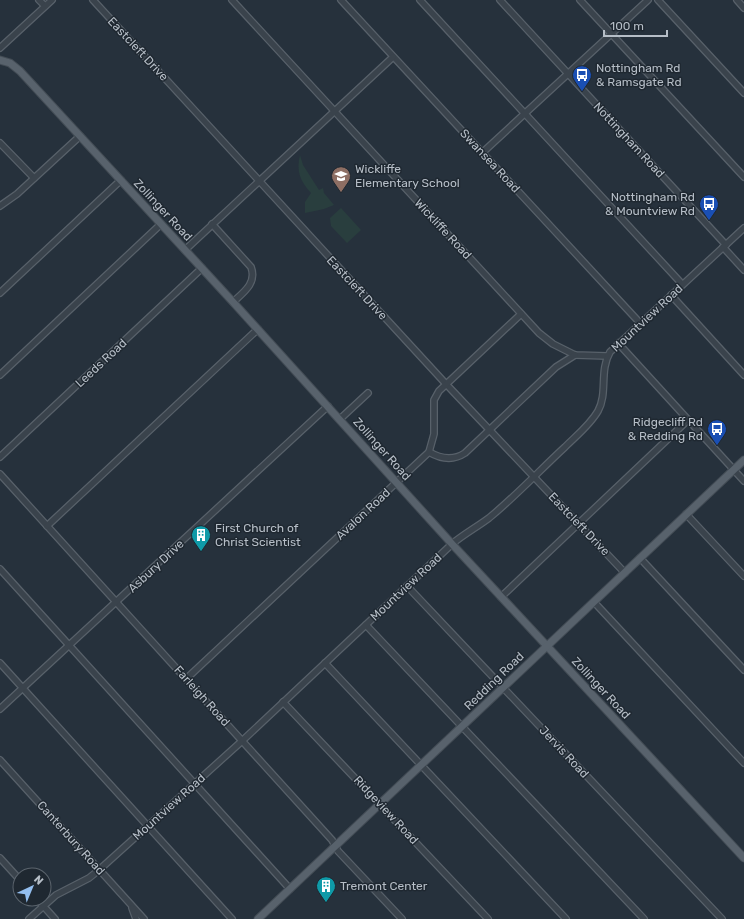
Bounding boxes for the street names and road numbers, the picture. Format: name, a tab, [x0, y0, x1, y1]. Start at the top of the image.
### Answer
street label: Eastcleft Drive	[105, 14, 171, 84]
street label: Nottingham Road	[591, 99, 667, 181]
street label: Swansea Road	[457, 126, 523, 196]
street label: Zollinger Road	[131, 176, 195, 244]
street label: Wickliffe Road	[411, 196, 475, 262]
street label: Eastcleft Drive	[324, 253, 390, 323]
street label: Mountview Road	[608, 281, 686, 355]
street label: Leeds Road	[73, 336, 129, 390]
street label: Zollinger Road	[350, 415, 414, 483]
street label: Avalon Road	[333, 485, 393, 543]
street label: Eastcleft Drive	[545, 490, 613, 559]
street label: Asbury Drive	[125, 536, 187, 595]
street label: Mountview Road	[367, 550, 445, 624]
street label: Redding Road	[461, 649, 527, 713]
street label: Zollinger Road	[569, 654, 633, 722]
street label: Farleigh Road	[171, 663, 233, 729]
street label: Jervis Road	[536, 723, 592, 781]
street label: Mountview Road	[130, 771, 208, 843]
street label: Ridgeview Road	[351, 773, 421, 847]
street label: Canterbury Road	[34, 798, 108, 878]

